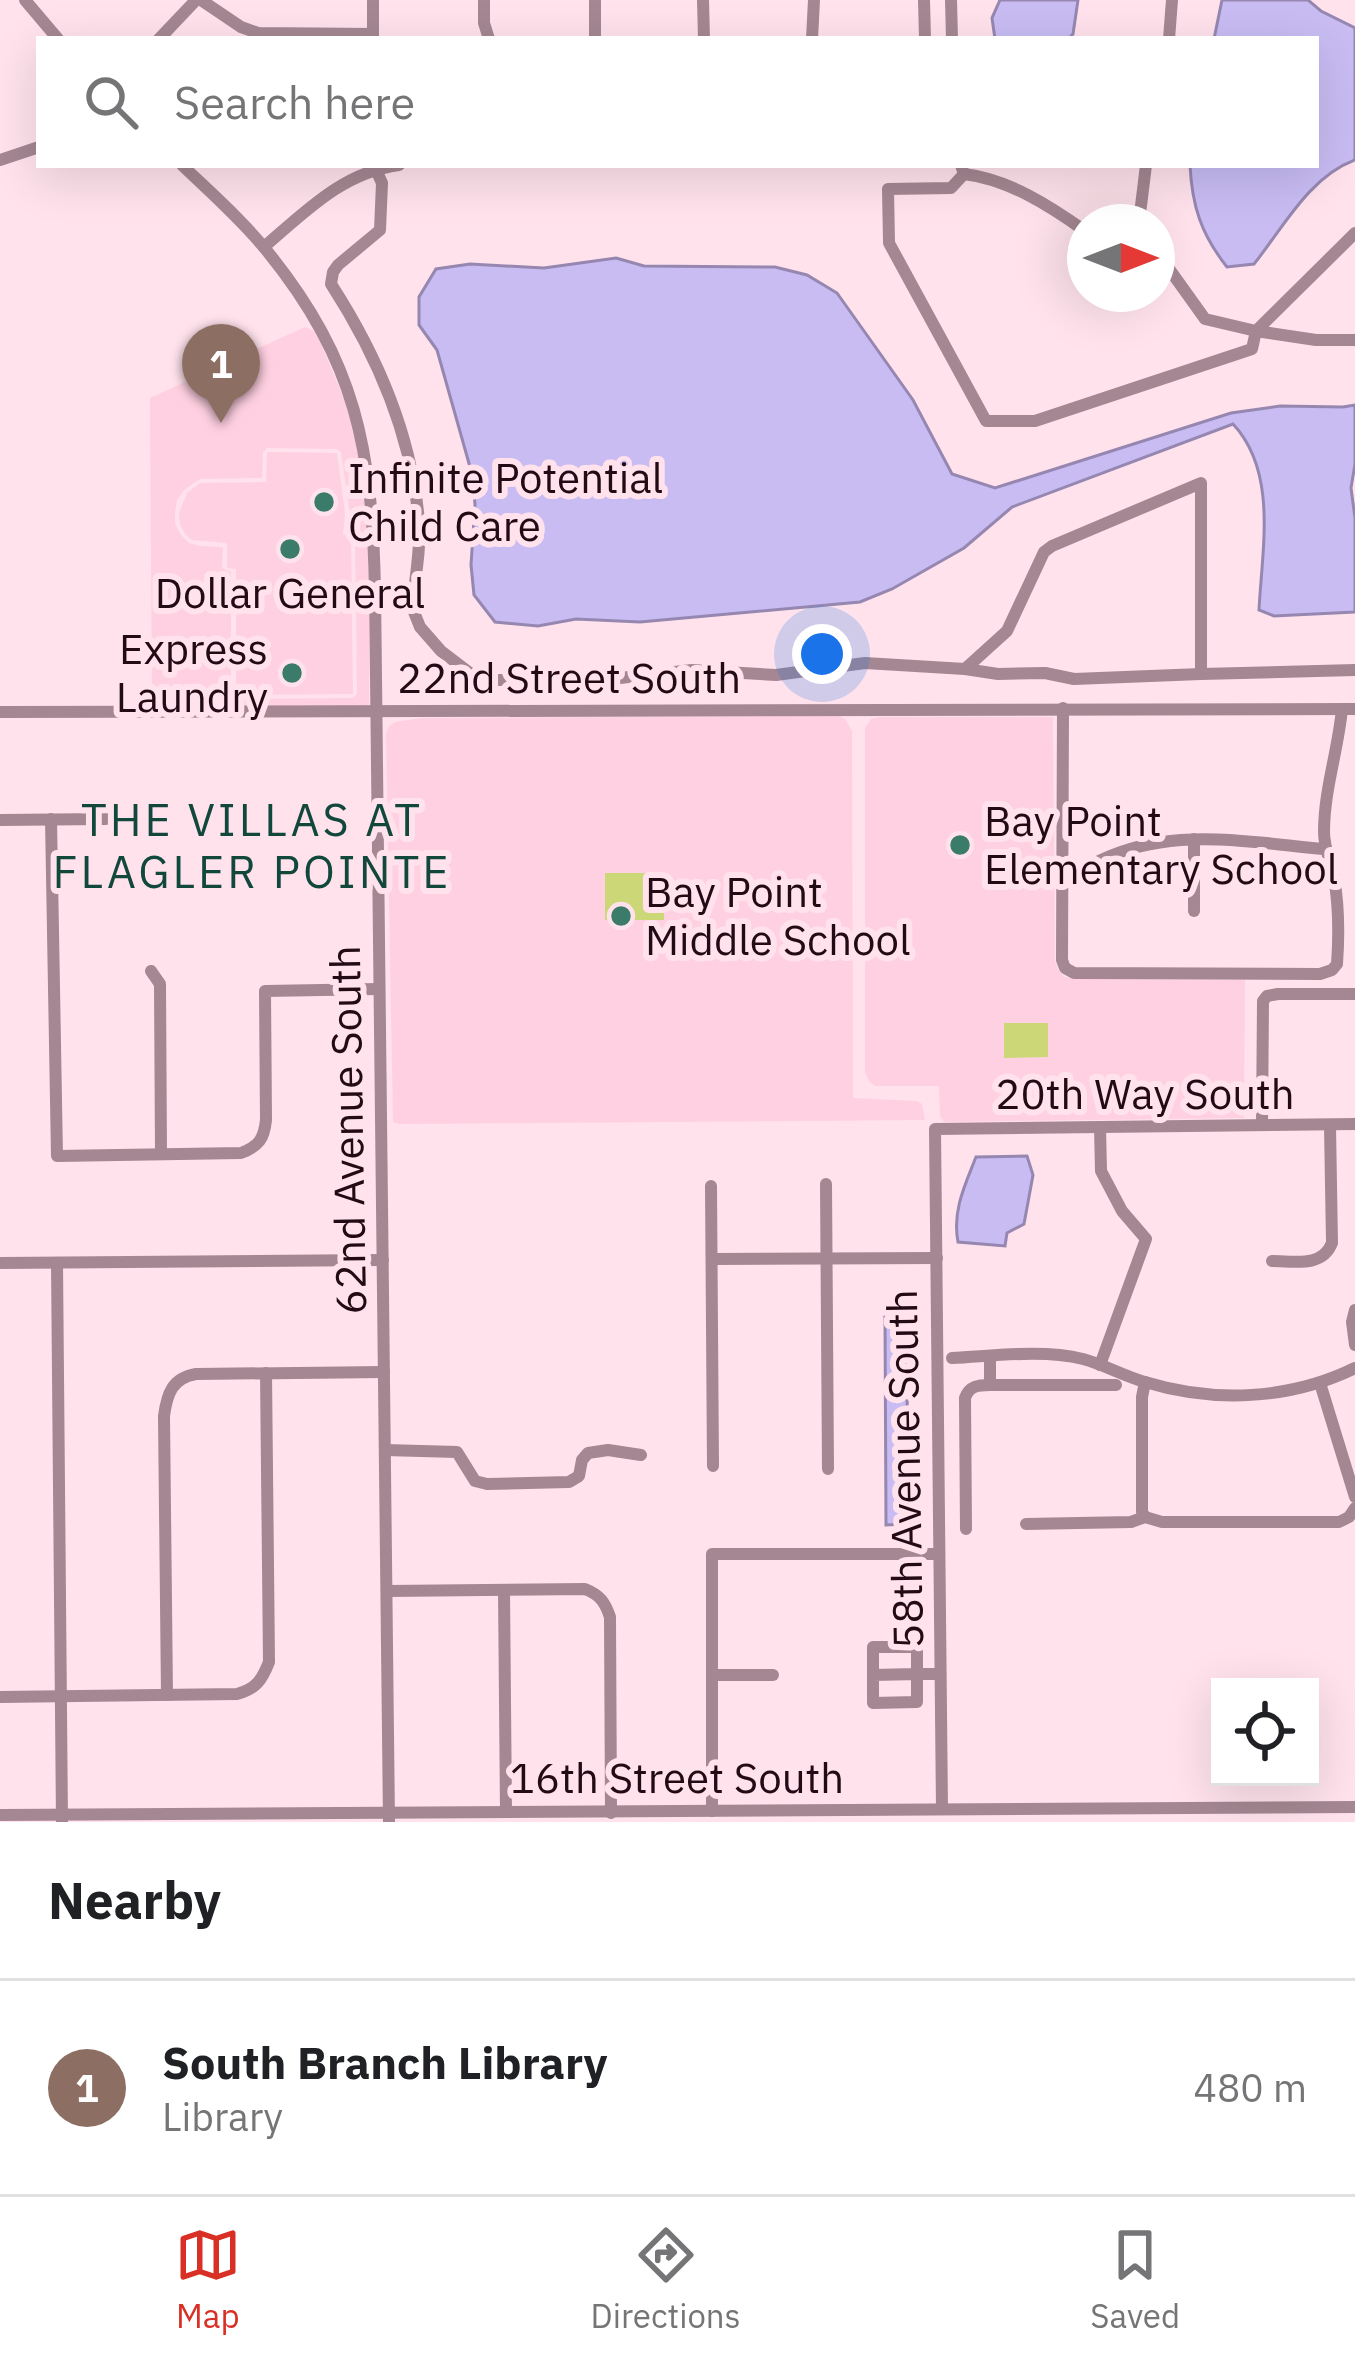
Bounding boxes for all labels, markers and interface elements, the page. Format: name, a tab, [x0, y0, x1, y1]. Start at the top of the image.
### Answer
search box	[36, 36, 1319, 168]
icon: search	[78, 69, 144, 135]
text: Search here	[174, 73, 415, 131]
north arrow	[1067, 204, 1175, 312]
pin: 1	[182, 324, 260, 423]
place label: Infinite Potential Child Care	[348, 450, 663, 553]
marker: Infinite Potential Child Care	[311, 489, 337, 515]
marker: Dollar General	[277, 536, 303, 562]
place label: Dollar General	[155, 565, 425, 620]
place label: Express Laundry	[116, 621, 268, 724]
your location	[792, 624, 852, 684]
street label: 22nd Street South	[397, 650, 741, 705]
marker: Express Laundry	[279, 660, 305, 686]
district label: THE VILLAS AT FLAGLER POINTE	[52, 790, 452, 900]
place label: Bay Point Elementary School	[984, 793, 1338, 896]
marker: Bay Point Elementary School	[947, 832, 973, 858]
place label: Bay Point Middle School	[645, 864, 911, 967]
marker: Bay Point Middle School	[608, 903, 634, 929]
street label: 62nd Avenue South	[317, 945, 378, 1315]
street label: 20th Way South	[995, 1066, 1295, 1121]
street label: 58th Avenue South	[874, 1289, 935, 1649]
map controls	[1211, 1678, 1319, 1786]
button: locate	[1211, 1678, 1319, 1786]
street label: 16th Street South	[510, 1750, 844, 1805]
text: Nearby	[48, 1867, 221, 1933]
text: South Branch Library	[162, 2033, 607, 2091]
text: 1	[75, 2062, 99, 2113]
text: 480 m	[1194, 2062, 1307, 2113]
text: Library	[162, 2091, 283, 2142]
tab: Map	[175, 2222, 241, 2337]
tab: Directions	[591, 2222, 741, 2337]
tab: Saved	[1090, 2222, 1180, 2337]

